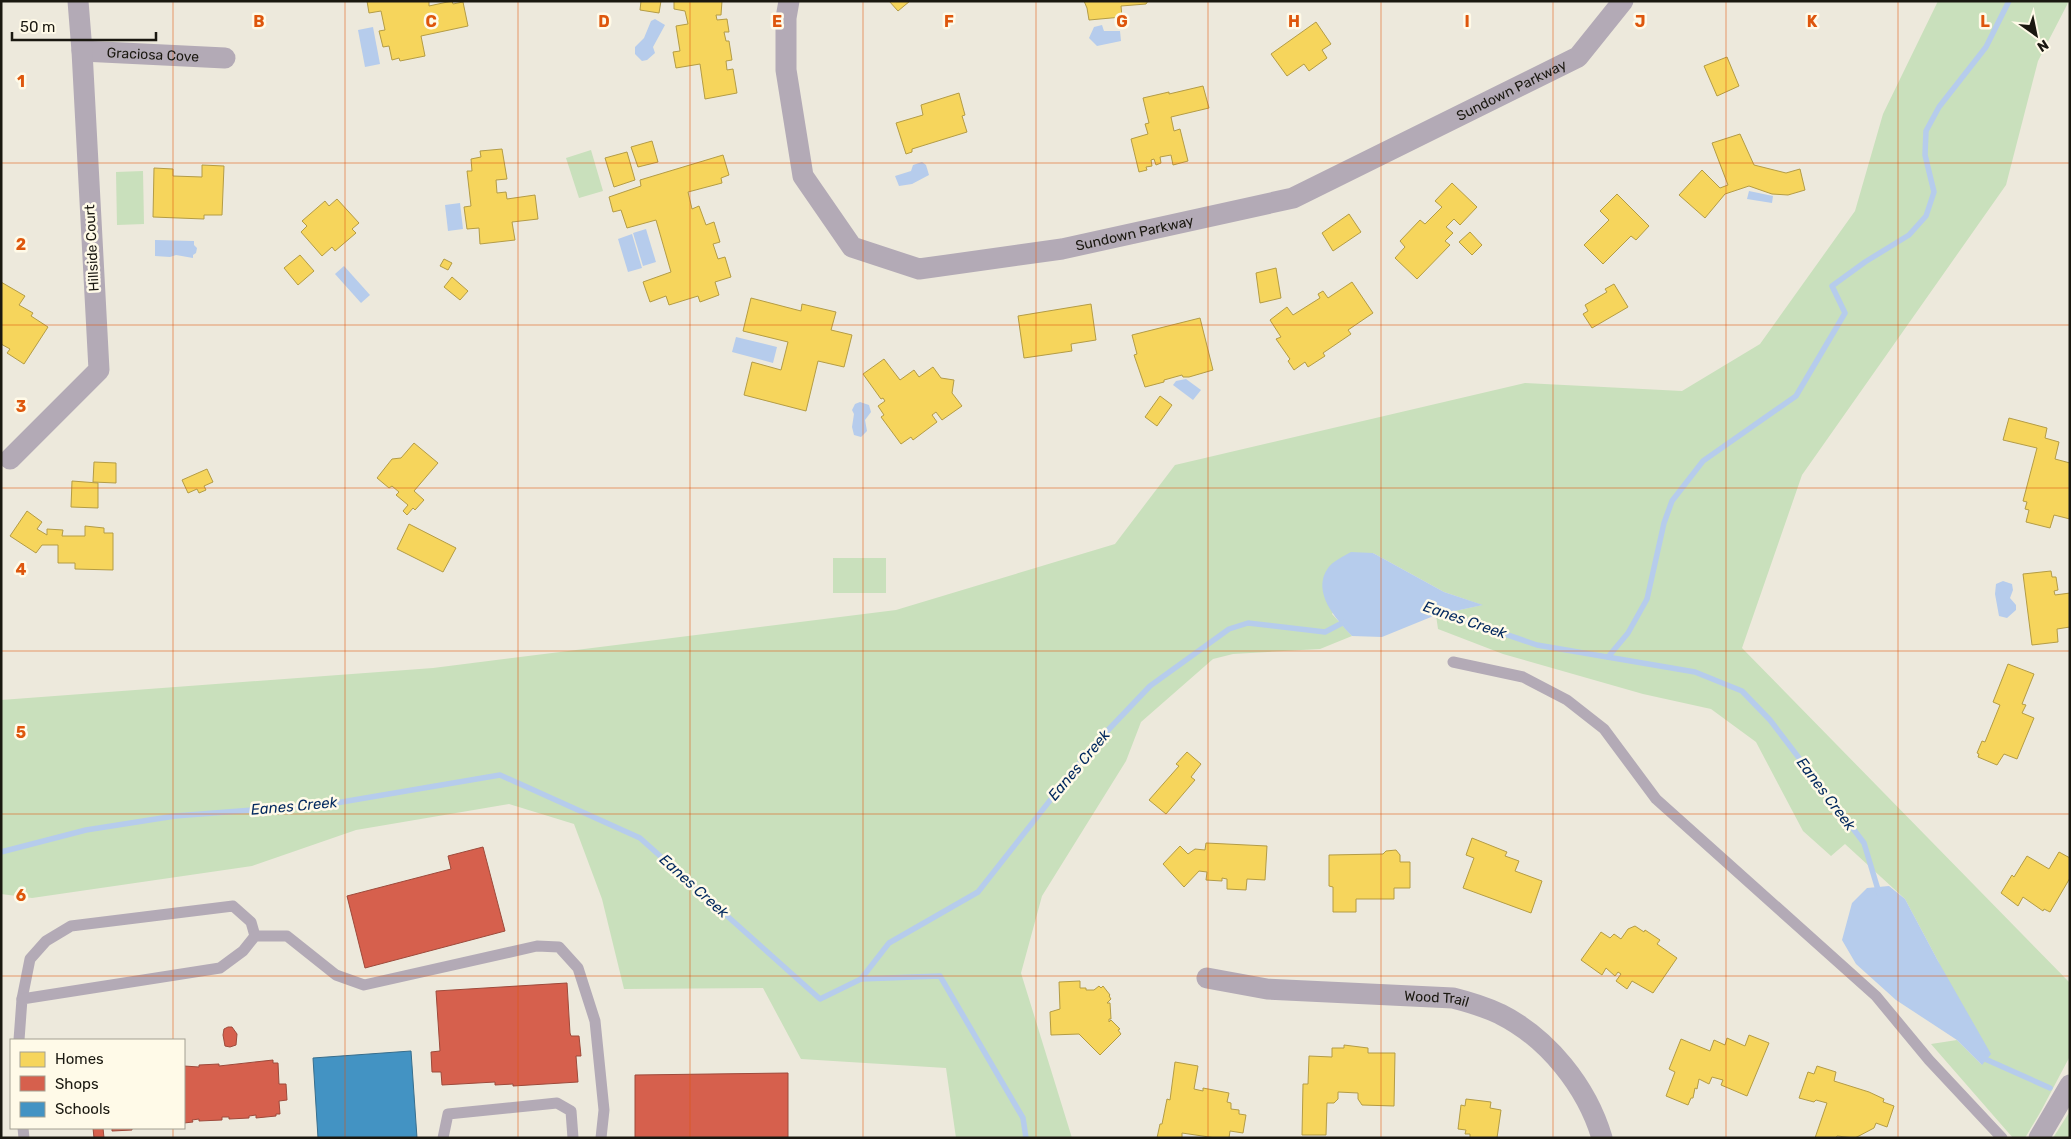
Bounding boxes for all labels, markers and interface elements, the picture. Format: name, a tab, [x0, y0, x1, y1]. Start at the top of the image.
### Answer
scale bar	[12, 10, 156, 42]
north arrow	[2011, 10, 2061, 60]
text: B	[253, 12, 265, 31]
text: C	[425, 12, 437, 31]
text: D	[598, 12, 610, 31]
text: E	[772, 12, 782, 31]
text: F	[944, 12, 954, 31]
text: G	[1116, 12, 1128, 31]
text: H	[1288, 12, 1300, 31]
text: I	[1464, 12, 1470, 31]
text: J	[1635, 12, 1645, 31]
text: K	[1807, 12, 1818, 31]
text: L	[1980, 12, 1990, 31]
text: 50 m	[20, 18, 55, 36]
text: N	[2034, 36, 2052, 55]
street label: Graciosa Cove	[106, 44, 200, 65]
street label: Sundown Parkway	[1454, 56, 1569, 124]
text: 1	[17, 72, 25, 91]
street label: Hillside Court	[81, 204, 103, 292]
street label: Sundown Parkway	[1074, 212, 1195, 254]
text: 2	[16, 235, 26, 254]
text: 3	[16, 397, 26, 416]
text: 4	[16, 560, 27, 579]
water label: Eanes Creek	[1421, 597, 1509, 643]
text: 5	[16, 723, 26, 742]
water label: Eanes Creek	[1044, 726, 1114, 804]
water label: Eanes Creek	[1793, 754, 1859, 834]
water label: Eanes Creek	[250, 793, 338, 819]
water label: Eanes Creek	[656, 850, 732, 922]
text: 6	[16, 886, 26, 905]
street label: Wood Trail	[1404, 987, 1471, 1010]
legend	[10, 1039, 185, 1129]
text: Homes	[55, 1050, 104, 1068]
text: Shops	[55, 1075, 99, 1093]
text: Schools	[55, 1100, 111, 1118]

